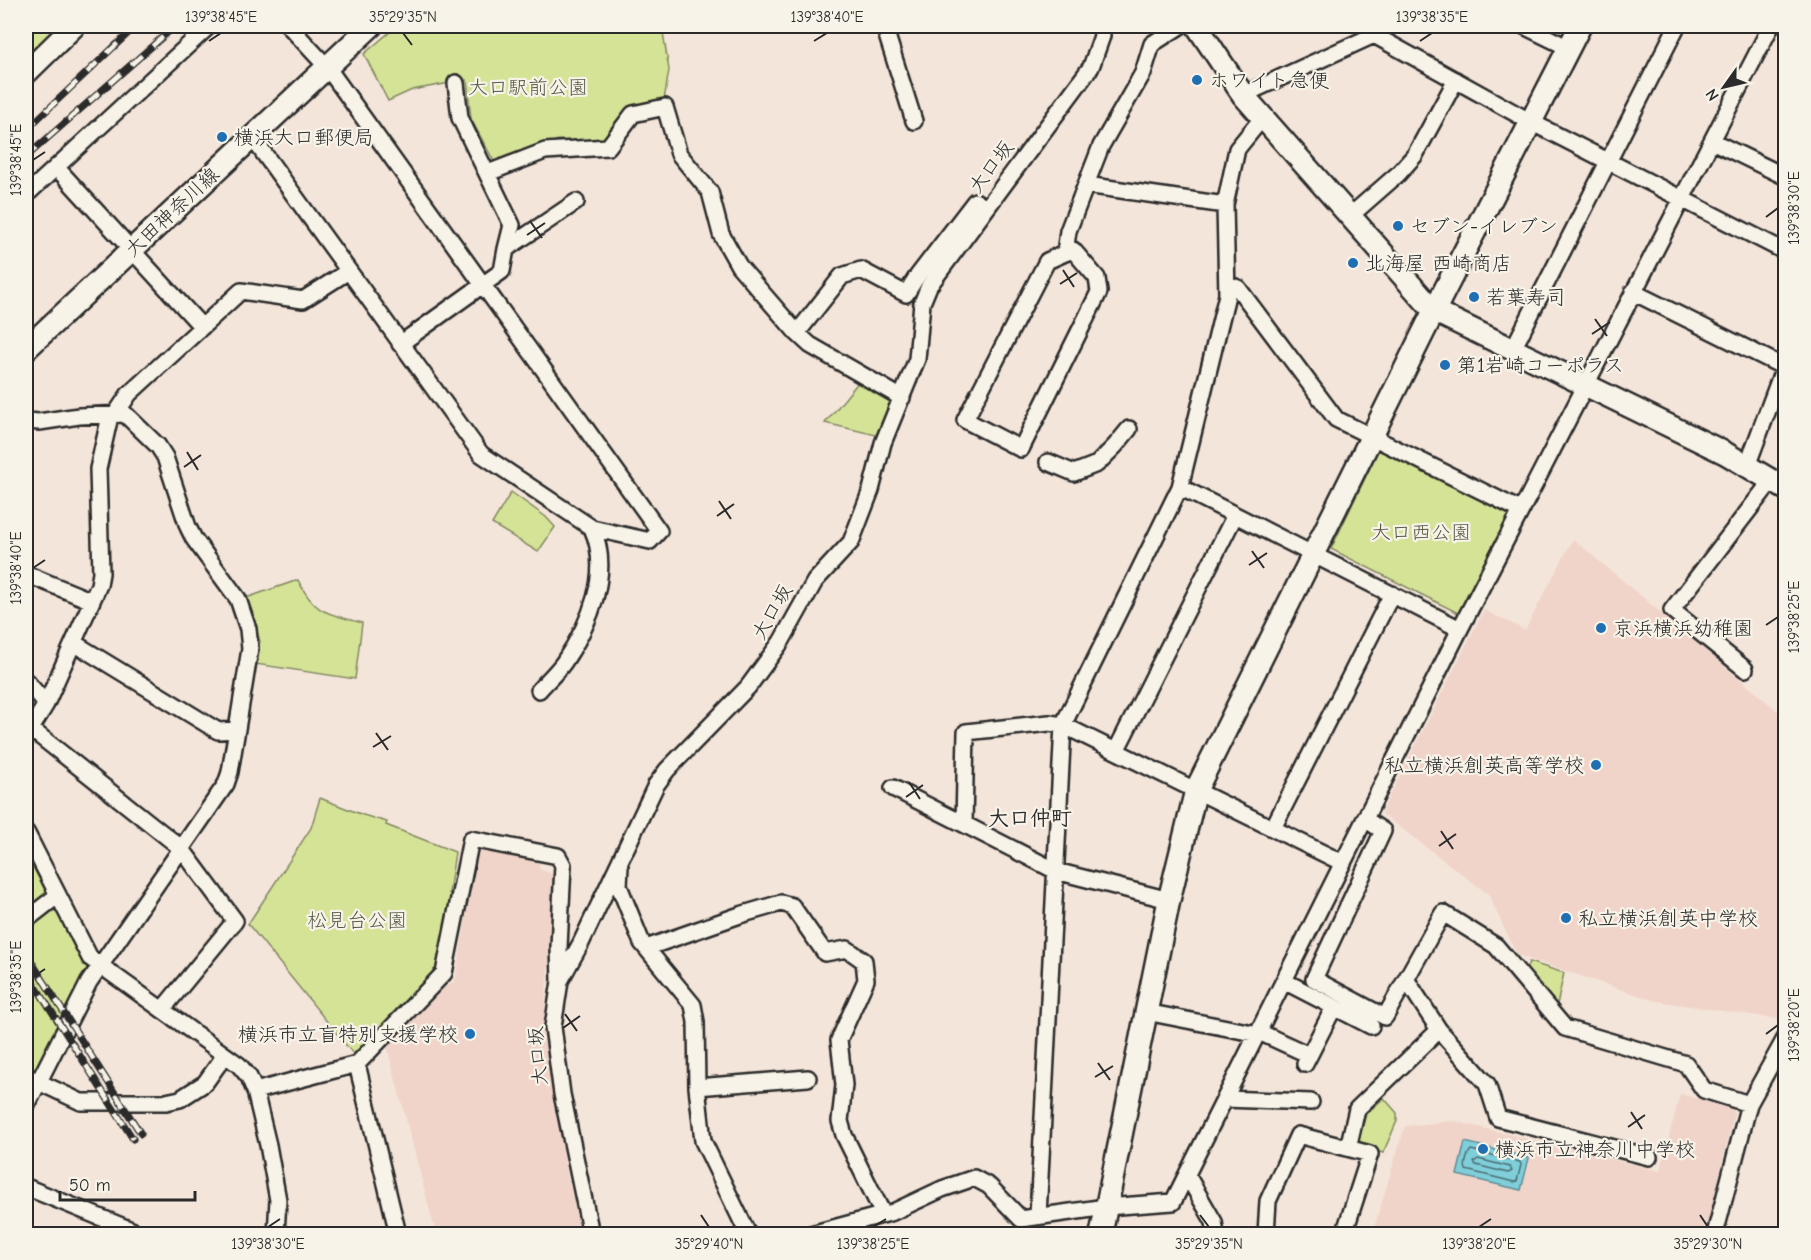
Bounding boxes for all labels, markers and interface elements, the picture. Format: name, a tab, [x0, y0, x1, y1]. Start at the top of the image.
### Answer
text: 139°38'45"E	[185, 8, 257, 26]
text: 35°29'35"N	[369, 8, 437, 26]
text: 139°38'40"E	[790, 8, 864, 26]
text: 139°38'35"E	[1396, 8, 1468, 26]
north arrow	[1694, 57, 1754, 117]
place label: ホワイト急便	[1209, 69, 1329, 92]
marker: ホワイト急便	[1190, 73, 1204, 87]
park label: 大口駅前公園	[468, 76, 588, 99]
text: N	[1702, 85, 1723, 104]
text: 139°38'45"E	[7, 124, 25, 196]
place label: 横浜大口郵便局	[234, 126, 374, 149]
marker: 横浜大口郵便局	[215, 130, 229, 144]
street label: 大口坂	[964, 136, 1018, 198]
street label: 大田神奈川線	[120, 163, 224, 261]
text: 139°38'30"E	[1785, 171, 1803, 245]
place label: セブン-イレブン	[1410, 215, 1558, 238]
marker: セブン-イレブン	[1391, 219, 1405, 233]
place label: 北海屋 西崎商店	[1365, 252, 1512, 275]
marker: 北海屋 西崎商店	[1346, 256, 1360, 270]
place label: 若葉寿司	[1486, 286, 1566, 309]
marker: 若葉寿司	[1467, 290, 1481, 304]
place label: 第1岩崎コーポラス	[1457, 354, 1624, 377]
marker: 第1岩崎コーポラス	[1438, 358, 1452, 372]
park label: 大口西公園	[1371, 521, 1471, 544]
text: 139°38'40"E	[7, 531, 25, 605]
street label: 大口坂	[747, 580, 797, 644]
text: 139°38'25"E	[1785, 581, 1803, 653]
place label: 京浜横浜幼稚園	[1613, 617, 1753, 640]
marker: 京浜横浜幼稚園	[1594, 621, 1608, 635]
place label: 私立横浜創英高等学校	[1384, 754, 1584, 777]
marker: 私立横浜創英高等学校	[1589, 758, 1603, 772]
district label: 大口仲町	[988, 806, 1072, 830]
place label: 私立横浜創英中学校	[1578, 907, 1758, 930]
park label: 松見台公園	[307, 909, 407, 932]
marker: 私立横浜創英中学校	[1559, 911, 1573, 925]
text: 139°38'35"E	[7, 941, 25, 1013]
text: 139°38'20"E	[1785, 988, 1803, 1062]
place label: 横浜市立盲特別支援学校	[238, 1023, 458, 1046]
street label: 大口坂	[524, 1025, 552, 1087]
marker: 横浜市立盲特別支援学校	[463, 1027, 477, 1041]
place label: 横浜市立神奈川中学校	[1495, 1138, 1695, 1161]
marker: 横浜市立神奈川中学校	[1476, 1142, 1490, 1156]
scale bar	[60, 1164, 195, 1202]
text: 50 m	[69, 1175, 111, 1196]
text: 139°38'30"E	[231, 1235, 305, 1253]
text: 35°29'40"N	[675, 1235, 743, 1253]
text: 139°38'25"E	[837, 1235, 909, 1253]
text: 35°29'35"N	[1175, 1235, 1243, 1253]
text: 139°38'20"E	[1442, 1235, 1516, 1253]
text: 35°29'30"N	[1674, 1235, 1742, 1253]

